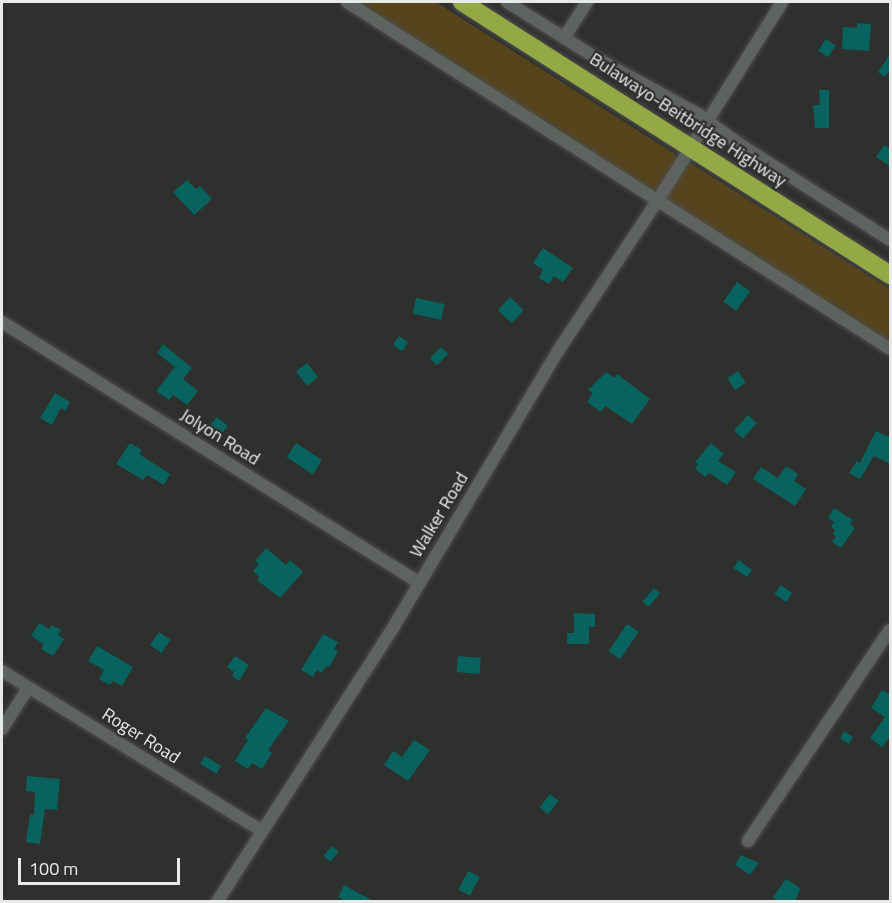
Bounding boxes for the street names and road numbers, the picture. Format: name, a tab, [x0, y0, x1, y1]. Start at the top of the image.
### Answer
street label: Bulawayo-Beitbridge Highway	[586, 48, 790, 192]
street label: Jolyon Road	[176, 404, 264, 470]
street label: Walker Road	[405, 469, 473, 561]
street label: Roger Road	[98, 704, 184, 768]

